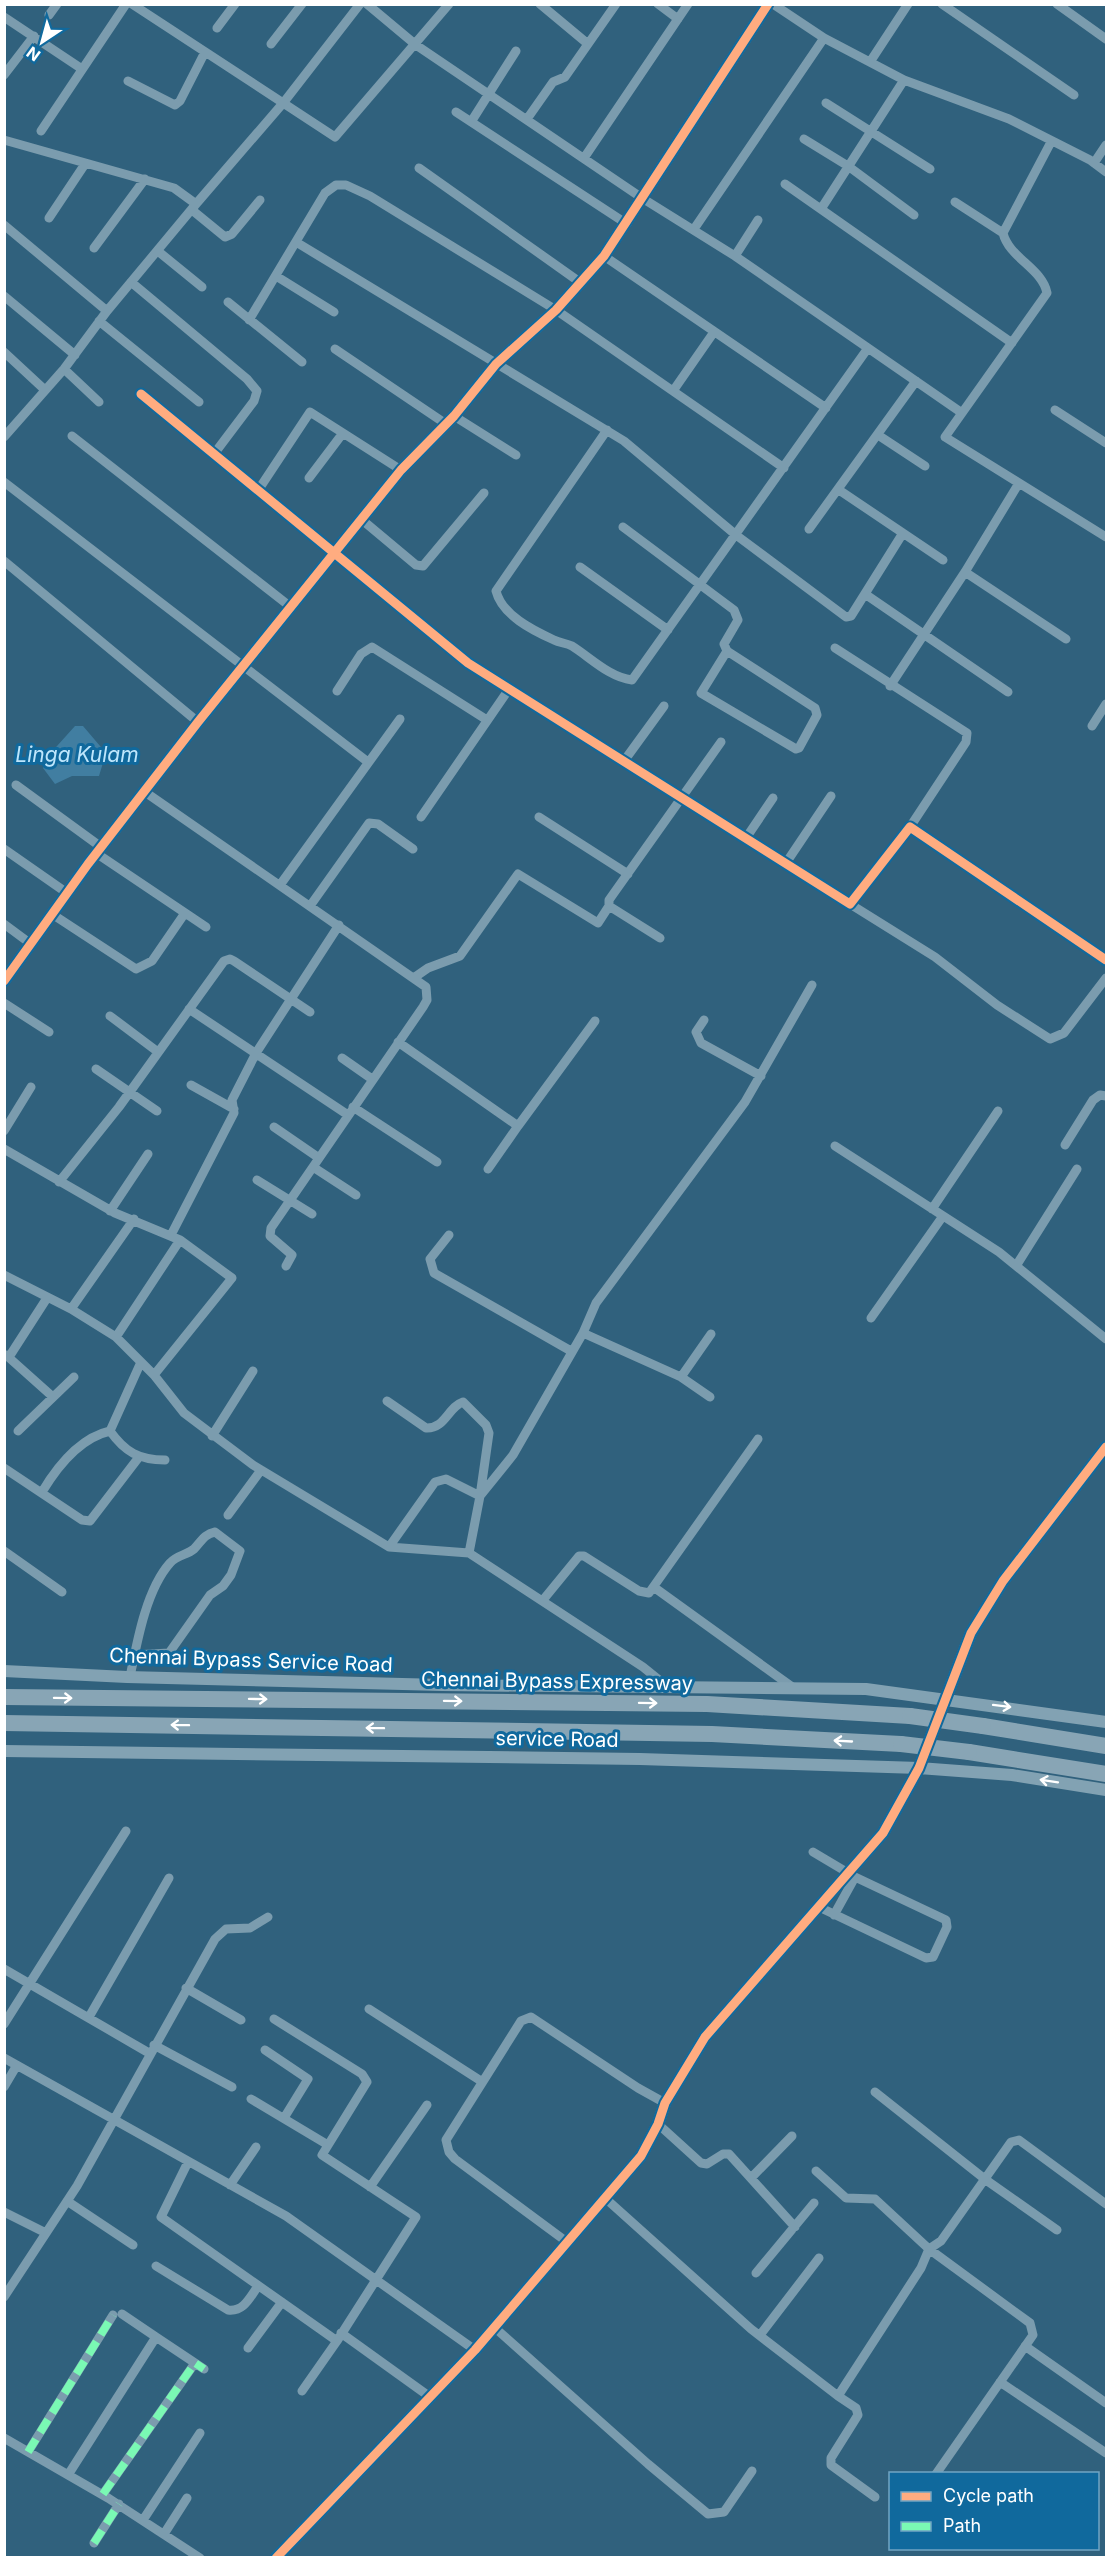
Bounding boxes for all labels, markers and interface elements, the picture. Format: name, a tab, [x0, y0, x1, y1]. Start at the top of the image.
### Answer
north arrow	[12, 12, 72, 72]
text: N	[22, 42, 44, 66]
water label: Linga Kulam	[15, 742, 139, 767]
street label: Chennai Bypass Service Road	[109, 1643, 393, 1677]
street label: Chennai Bypass Expressway	[421, 1667, 693, 1695]
one-way arrow	[52, 1692, 72, 1704]
one-way arrow	[247, 1694, 267, 1705]
one-way arrow	[442, 1695, 462, 1707]
one-way arrow	[637, 1697, 657, 1709]
one-way arrow	[991, 1701, 1011, 1712]
one-way arrow	[171, 1720, 191, 1731]
one-way arrow	[366, 1723, 386, 1734]
street label: service Road	[495, 1726, 619, 1752]
one-way arrow	[833, 1735, 853, 1746]
one-way arrow	[1039, 1775, 1059, 1786]
legend	[889, 2472, 1099, 2550]
text: Cycle path	[943, 2485, 1034, 2506]
text: Path	[943, 2515, 981, 2536]

